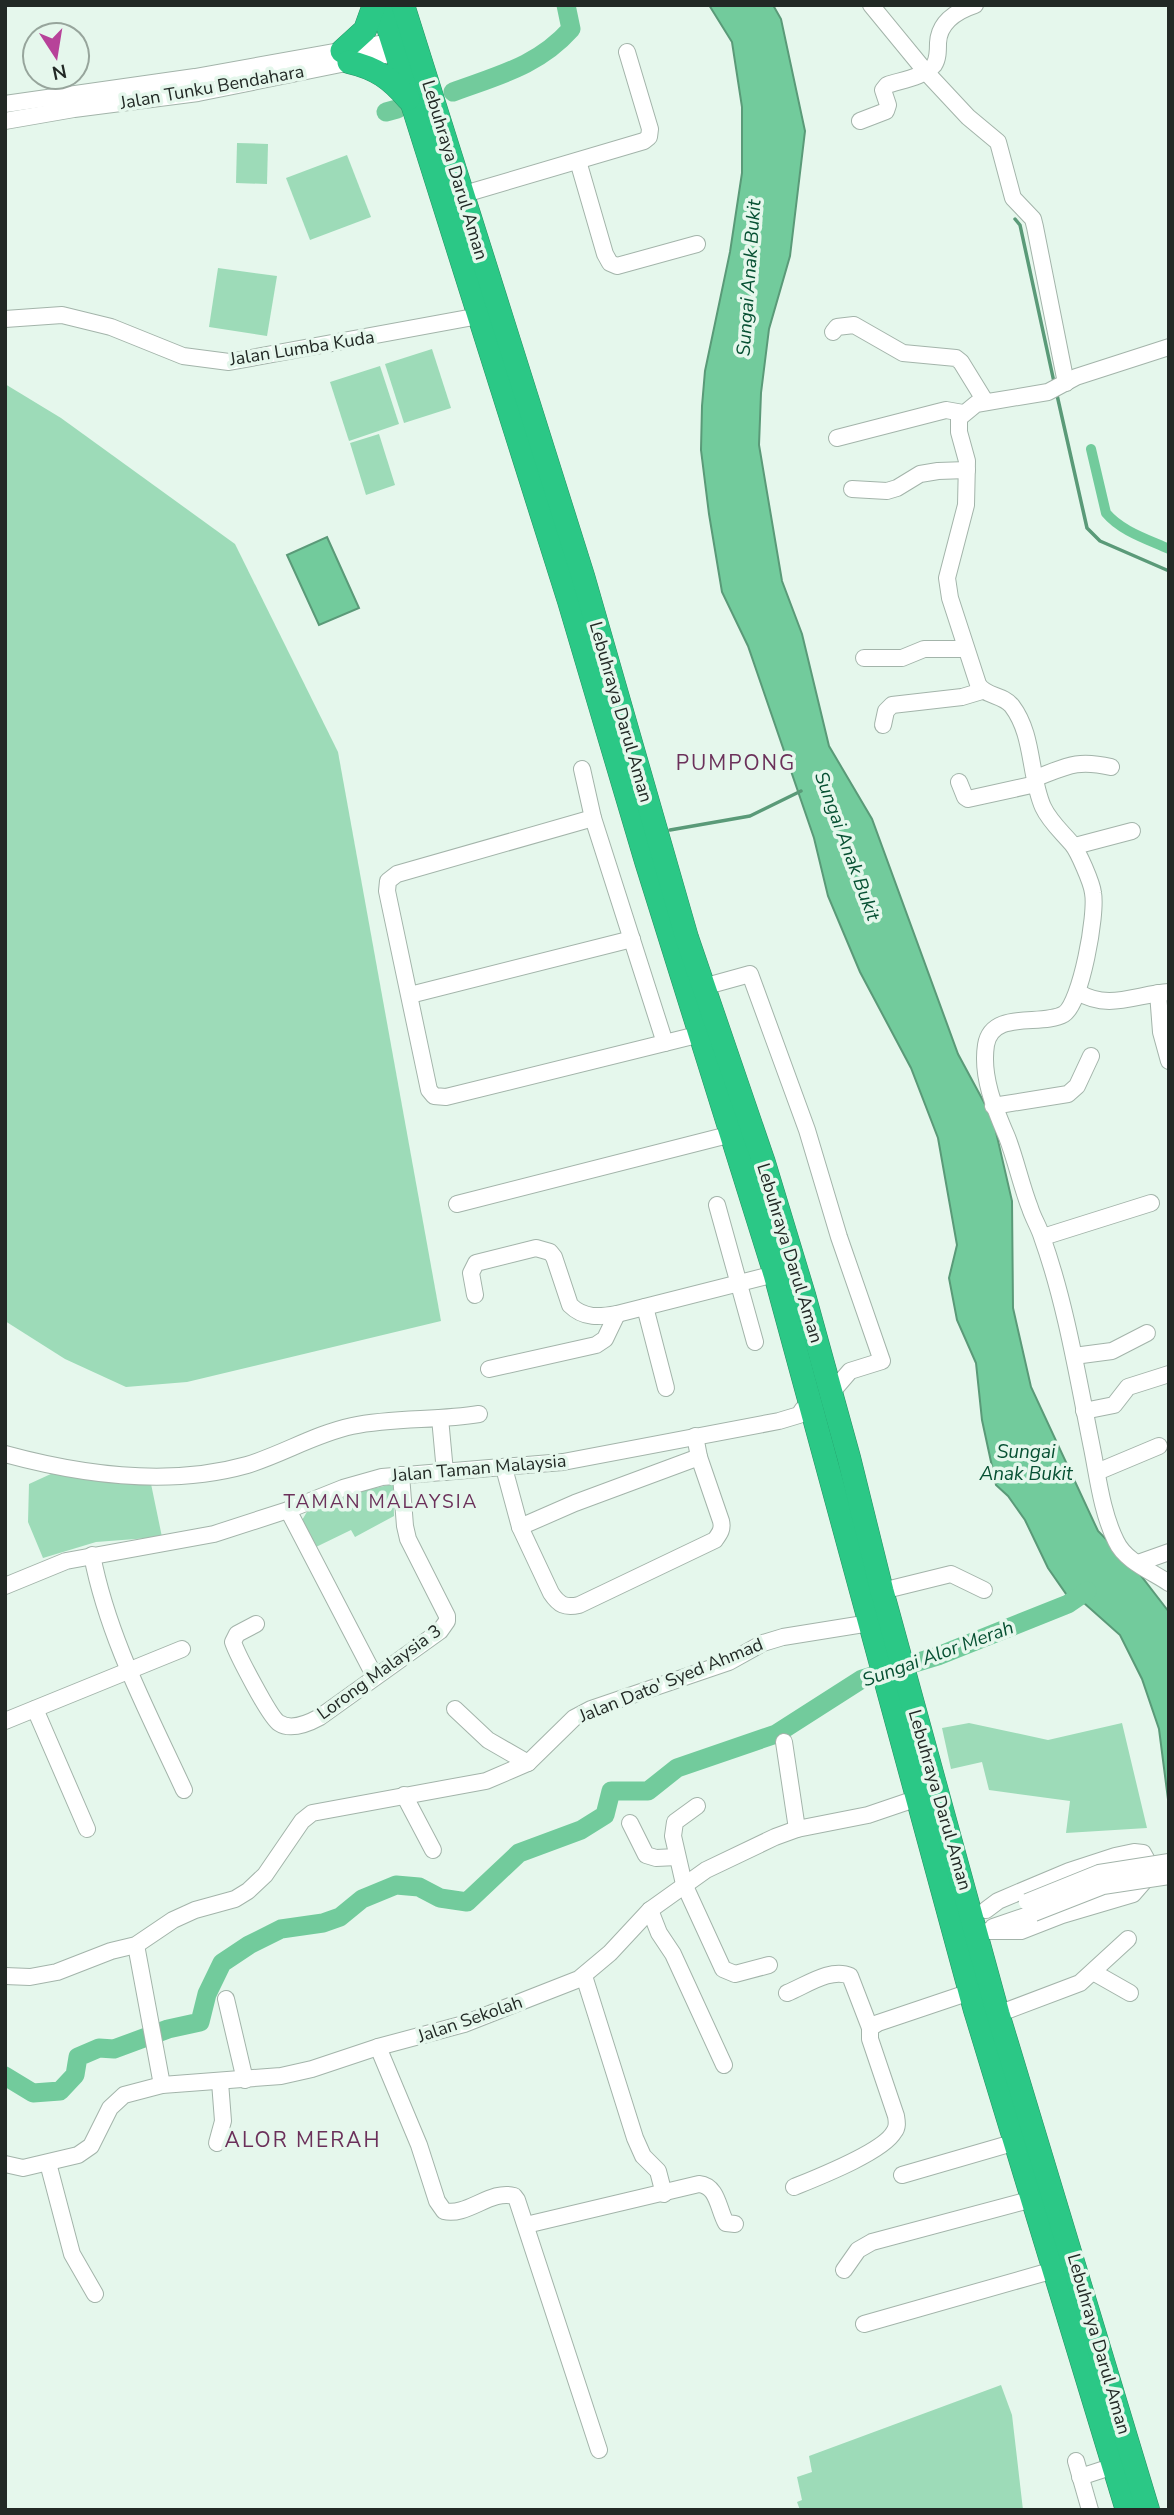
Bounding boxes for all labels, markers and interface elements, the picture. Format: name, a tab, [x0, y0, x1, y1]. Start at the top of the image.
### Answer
north arrow	[21, 21, 91, 91]
text: N	[50, 57, 69, 86]
street label: Jalan Tunku Bendahara	[117, 59, 306, 115]
street label: Lebuhraya Darul Aman	[416, 77, 494, 263]
water label: Sungai Anak Bukit	[731, 198, 768, 357]
street label: Jalan Lumba Kuda	[227, 325, 376, 371]
street label: Lebuhraya Darul Aman	[584, 619, 658, 805]
district label: PUMPONG	[676, 749, 796, 777]
water label: Sungai Anak Bukit	[808, 768, 886, 925]
street label: Lebuhraya Darul Aman	[751, 1160, 829, 1346]
water label: Sungai Anak Bukit	[978, 1439, 1074, 1487]
street label: Jalan Taman Malaysia	[390, 1448, 567, 1488]
district label: TAMAN MALAYSIA	[284, 1489, 478, 1515]
water label: Sungai Alor Merah	[859, 1615, 1017, 1693]
street label: Lorong Malaysia 3	[312, 1619, 446, 1725]
street label: Jalan Dato' Syed Ahmad	[575, 1632, 767, 1728]
street label: Lebuhraya Darul Aman	[903, 1707, 977, 1893]
street label: Jalan Sekolah	[413, 1990, 526, 2049]
district label: ALOR MERAH	[225, 2126, 381, 2154]
street label: Lebuhraya Darul Aman	[1062, 2251, 1136, 2437]

